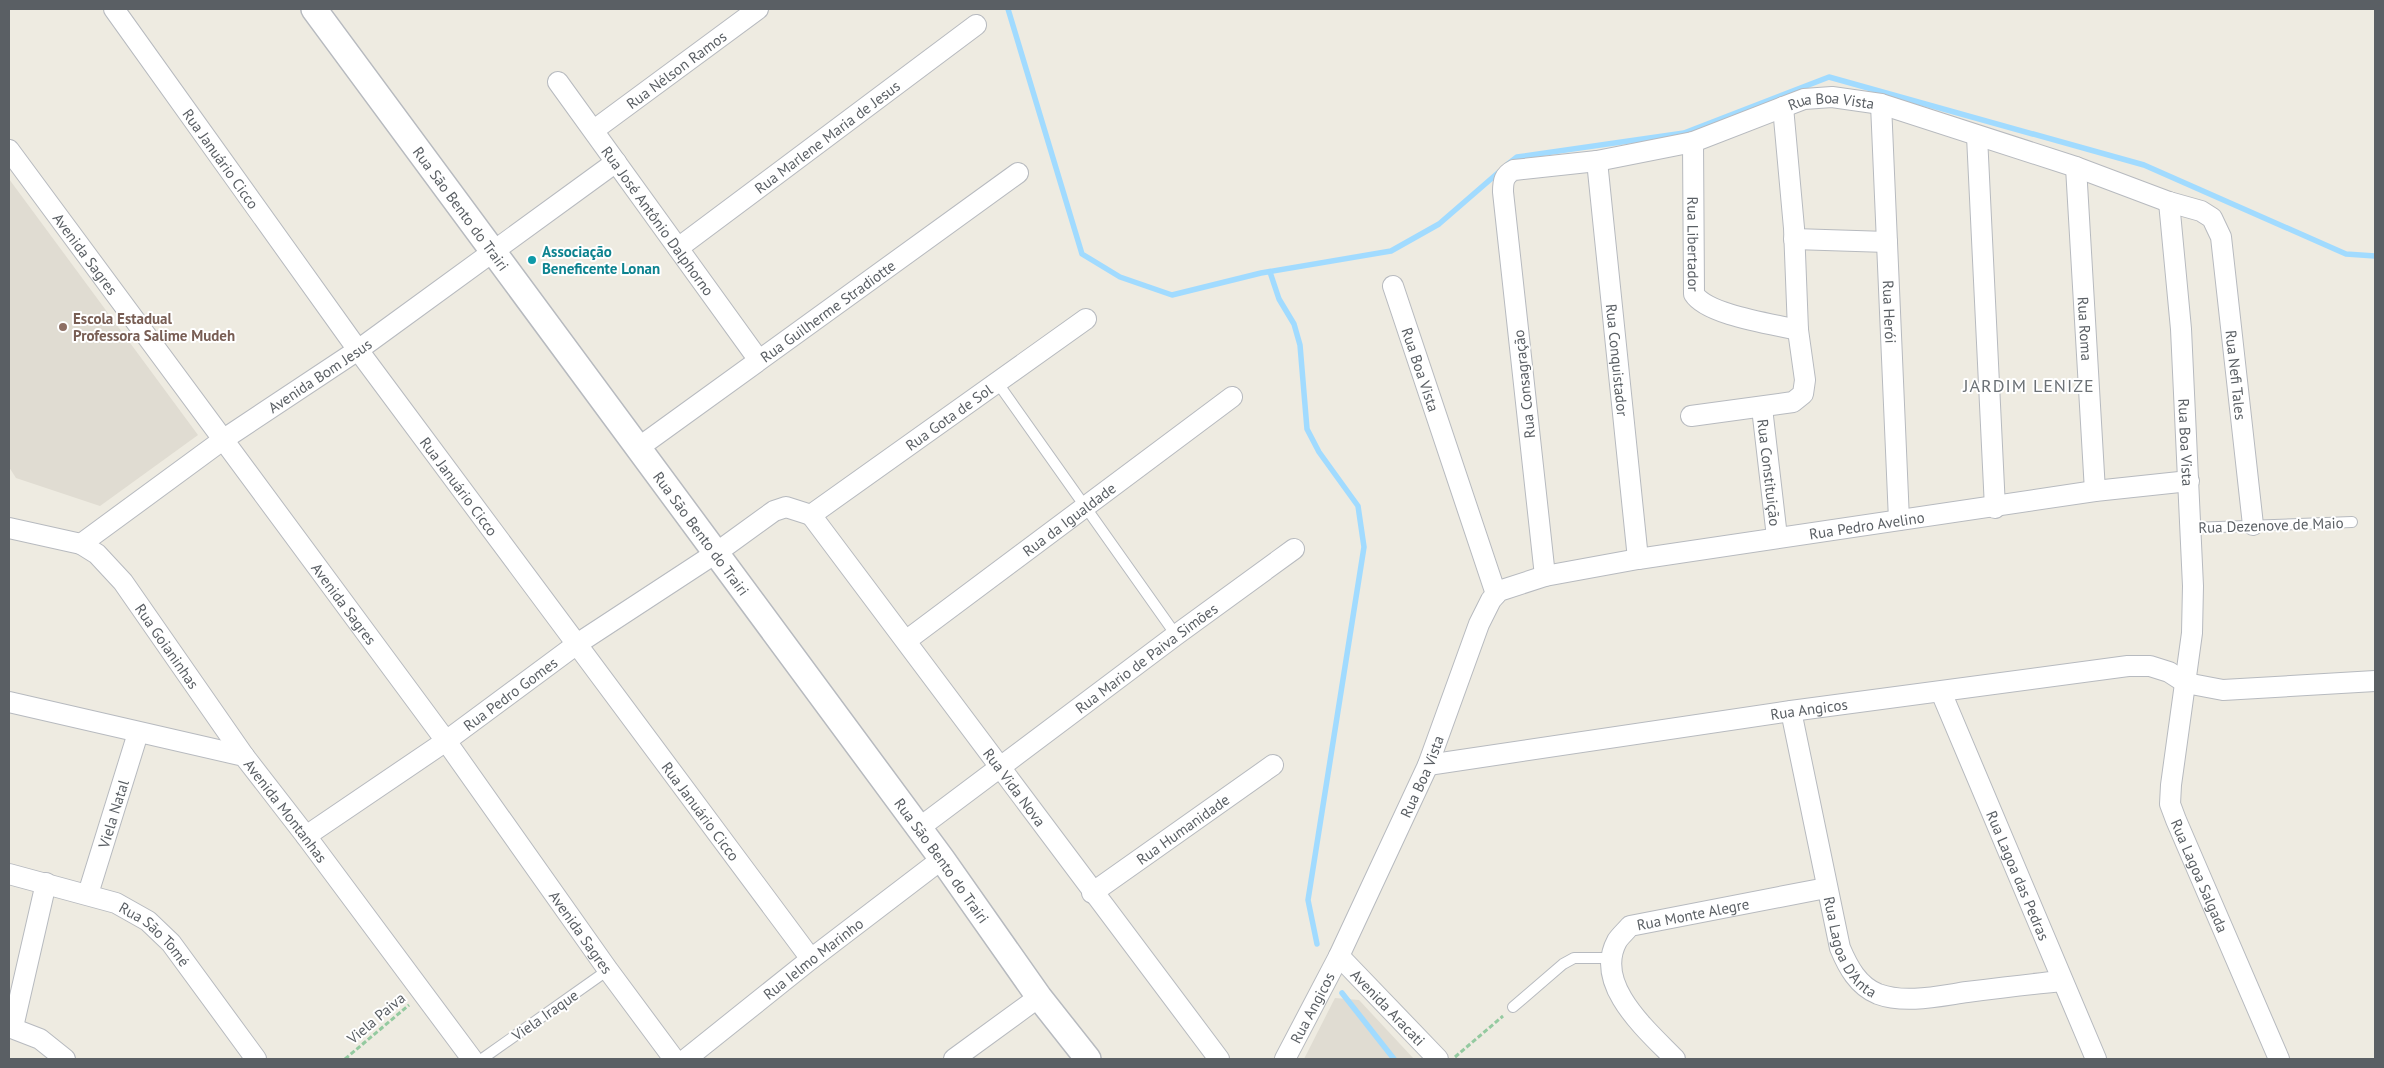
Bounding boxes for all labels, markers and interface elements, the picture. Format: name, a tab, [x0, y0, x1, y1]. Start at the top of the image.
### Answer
street label: Rua Nélson Ramos	[622, 26, 730, 113]
street label: Rua Marlene Maria de Jesus	[750, 76, 903, 197]
street label: Rua Boa Vista	[1785, 88, 1876, 114]
street label: Rua Januário Cicco	[179, 105, 263, 212]
street label: Rua José Antônio Dalphorno	[598, 142, 718, 299]
street label: Rua São Bento do Trairi	[409, 143, 513, 274]
street label: Rua Libertador	[1684, 196, 1703, 292]
street label: Avenida Sagres	[49, 209, 122, 298]
place label: Associação Beneficente Lonan	[542, 242, 660, 278]
marker: Associação Beneficente Lonan	[526, 254, 538, 266]
street label: Rua Guilherme Stradiotte	[756, 256, 899, 366]
street label: Rua Herói	[1879, 280, 1901, 344]
street label: Rua Roma	[2074, 296, 2097, 361]
street label: Rua Conquistador	[1602, 303, 1633, 417]
place label: Escola Estadual Professora Salime Mudeh	[73, 309, 235, 345]
marker: Escola Estadual Professora Salime Mudeh	[57, 321, 69, 333]
street label: Rua Boa Vista	[1398, 325, 1444, 414]
street label: Rua Consagração	[1509, 329, 1539, 439]
street label: Rua Nefi Tales	[2222, 329, 2251, 421]
street label: Avenida Bom Jesus	[264, 334, 375, 417]
district label: JARDIM LENIZE	[1962, 374, 2095, 397]
street label: Rua Gota de Sol	[901, 379, 996, 454]
street label: Rua Boa Vista	[2175, 398, 2198, 487]
street label: Rua Constituição	[1754, 418, 1785, 527]
street label: Rua Januário Cicco	[416, 433, 502, 539]
street label: Rua São Bento do Trairi	[649, 468, 754, 599]
street label: Rua da Igualdade	[1018, 478, 1119, 560]
street label: Rua Pedro Avelino	[1808, 507, 1926, 543]
street label: Rua Dezenove de Maio	[2198, 513, 2344, 537]
street label: Avenida Sagres	[308, 559, 381, 648]
street label: Rua Mario de Paiva Simões	[1071, 598, 1221, 717]
street label: Rua Goianinhas	[131, 600, 204, 692]
street label: Rua Pedro Gomes	[459, 652, 561, 735]
street label: Rua Angicos	[1769, 694, 1849, 723]
street label: Rua Boa Vista	[1395, 733, 1447, 821]
street label: Rua Vida Nova	[980, 744, 1050, 830]
street label: Avenida Montanhas	[240, 755, 332, 866]
street label: Rua Januário Cicco	[658, 758, 744, 864]
street label: Viela Natal	[93, 777, 133, 851]
street label: Rua Humanidade	[1132, 789, 1233, 868]
street label: Rua São Bento do Trairi	[891, 794, 993, 927]
street label: Rua Lagoa das Pedras	[1983, 808, 2054, 943]
street label: Rua Lagoa Salgada	[2167, 816, 2233, 935]
street label: Avenida Sagres	[545, 887, 617, 977]
street label: Rua Monte Alegre	[1635, 894, 1751, 934]
street label: Rua Lagoa D'Anta	[1820, 895, 1880, 1001]
street label: Rua São Tomé	[116, 897, 194, 970]
street label: Rua Ielmo Marinho	[759, 913, 867, 1003]
street label: Avenida Aracati	[1347, 965, 1429, 1049]
street label: Rua Angicos	[1285, 969, 1338, 1046]
street label: Viela Iraque	[507, 985, 582, 1045]
street label: Viela Paiva	[342, 988, 409, 1048]

